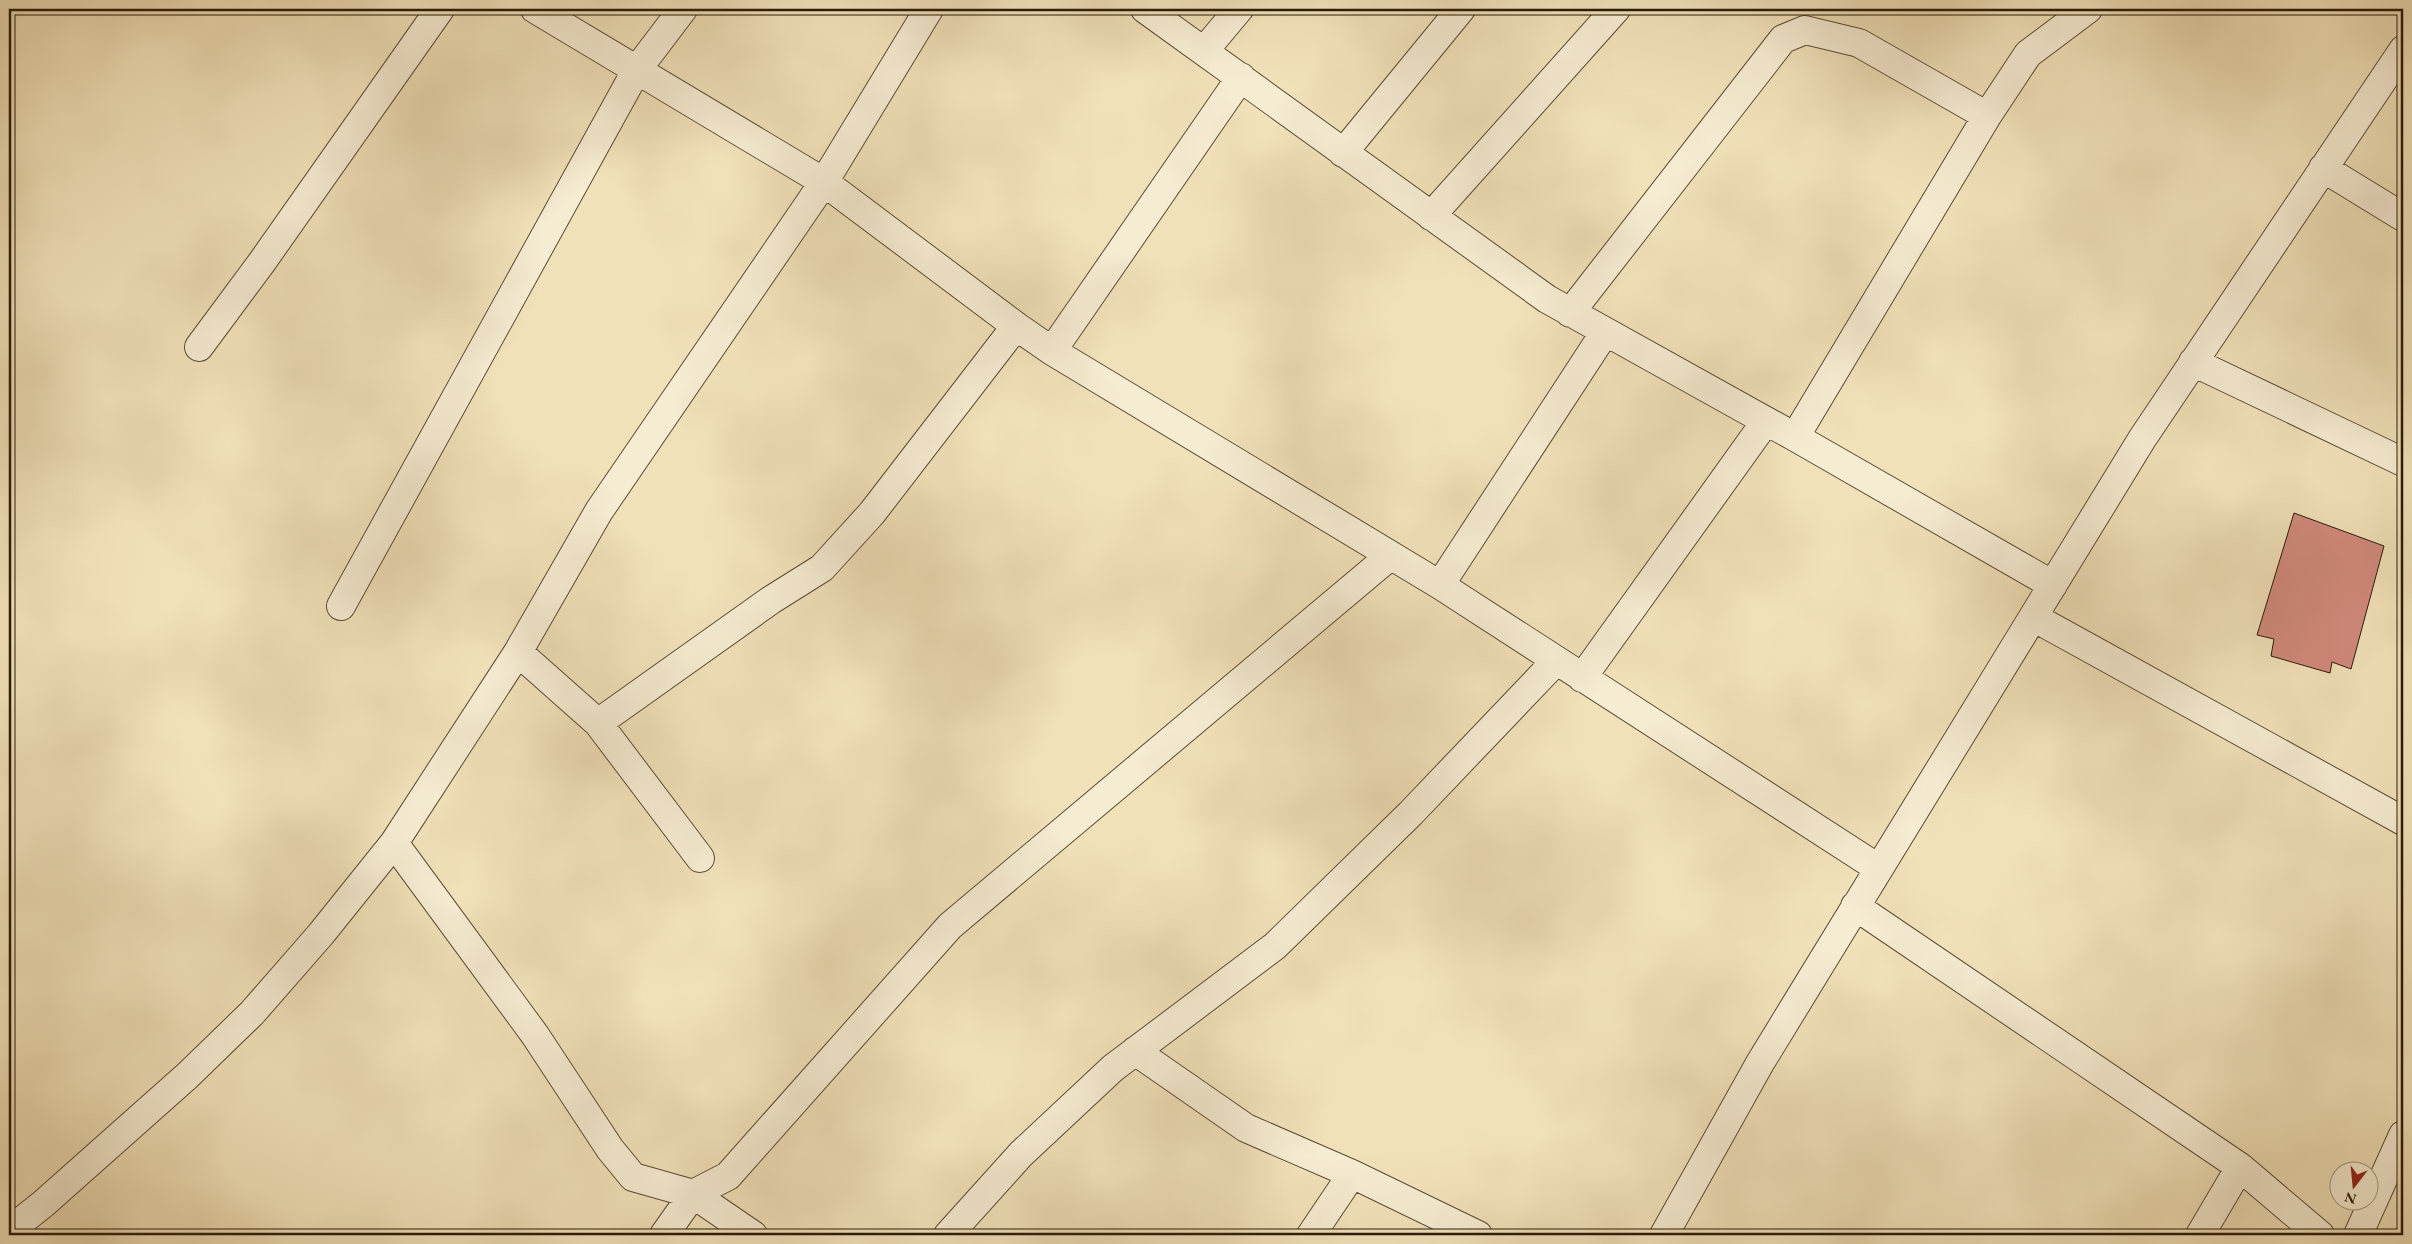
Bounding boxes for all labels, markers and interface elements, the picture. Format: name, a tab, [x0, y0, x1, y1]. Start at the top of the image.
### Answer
north arrow	[2330, 1162, 2380, 1212]
text: N	[2342, 1188, 2358, 1209]

